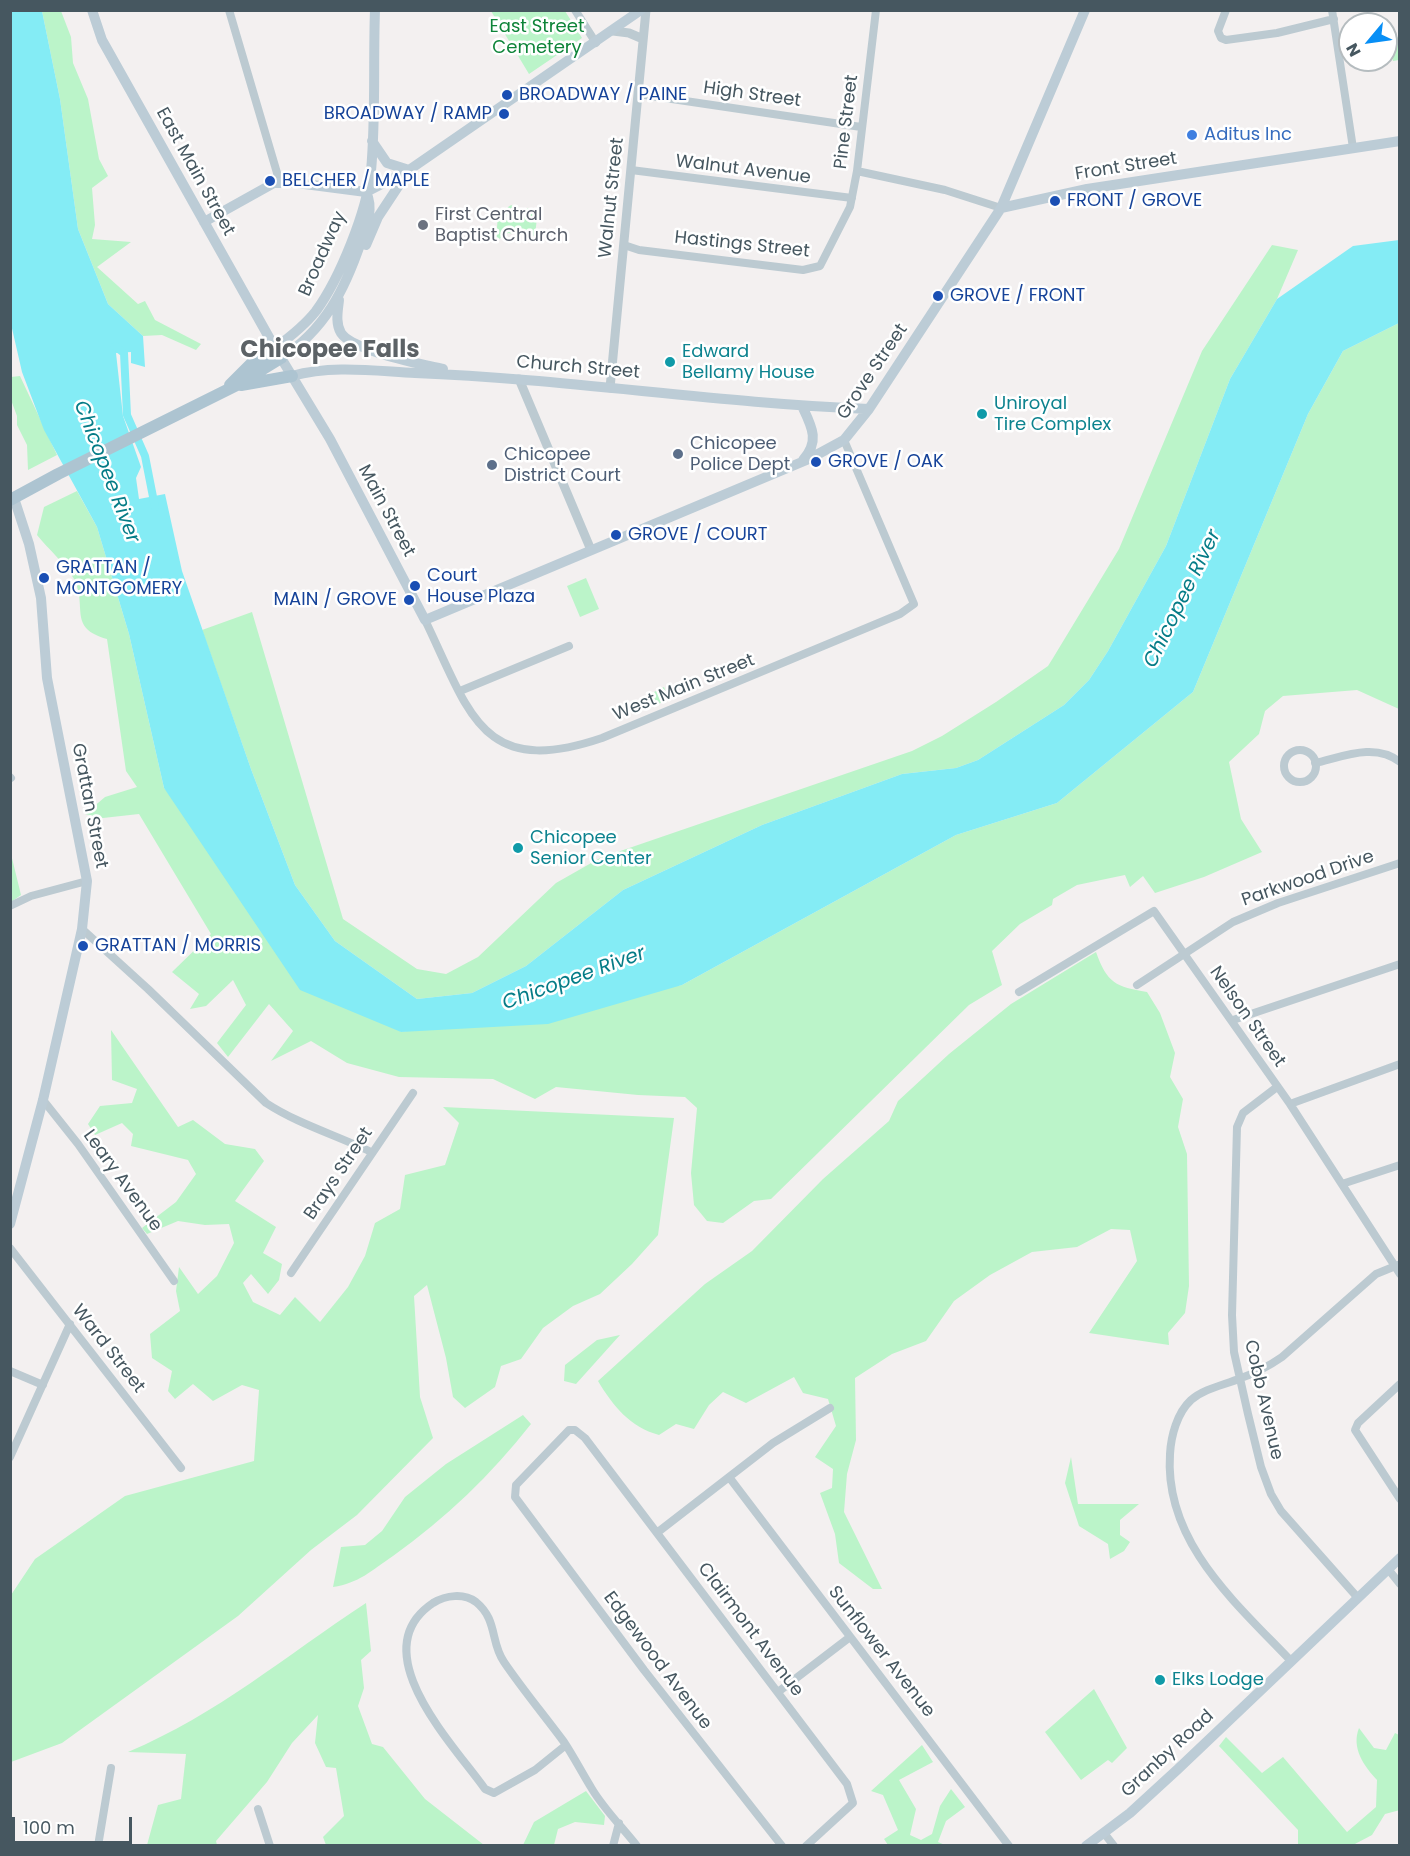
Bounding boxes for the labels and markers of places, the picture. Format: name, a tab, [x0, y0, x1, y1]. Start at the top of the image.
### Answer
place label: BROADWAY / PAINE	[519, 84, 687, 106]
marker: BROADWAY / PAINE	[500, 88, 514, 102]
place label: BROADWAY / RAMP	[324, 103, 492, 125]
marker: BROADWAY / RAMP	[497, 107, 511, 121]
place label: Aditus Inc	[1204, 124, 1292, 146]
marker: Aditus Inc	[1185, 128, 1199, 142]
place label: BELCHER / MAPLE	[282, 170, 430, 192]
marker: BELCHER / MAPLE	[263, 174, 277, 188]
place label: FRONT / GROVE	[1067, 190, 1202, 212]
marker: FRONT / GROVE	[1048, 194, 1062, 208]
place label: First Central Baptist Church	[435, 204, 568, 246]
marker: First Central Baptist Church	[416, 218, 430, 232]
place label: GROVE / FRONT	[950, 285, 1085, 307]
marker: GROVE / FRONT	[931, 289, 945, 303]
place label: Edward Bellamy House	[682, 341, 815, 384]
marker: Edward Bellamy House	[663, 355, 677, 369]
place label: Uniroyal Tire Complex	[994, 393, 1111, 436]
marker: Uniroyal Tire Complex	[975, 407, 989, 421]
place label: Chicopee Police Dept	[690, 433, 790, 476]
place label: Chicopee District Court	[504, 444, 621, 486]
marker: Chicopee Police Dept	[671, 447, 685, 461]
place label: GROVE / OAK	[828, 451, 944, 473]
marker: GROVE / OAK	[809, 455, 823, 469]
marker: Chicopee District Court	[485, 458, 499, 472]
place label: GROVE / COURT	[628, 524, 768, 546]
marker: GROVE / COURT	[609, 528, 623, 542]
place label: GRATTAN / MONTGOMERY	[56, 557, 182, 600]
place label: Court House Plaza	[427, 565, 535, 608]
marker: GRATTAN / MONTGOMERY	[37, 571, 51, 585]
marker: Court House Plaza	[408, 579, 422, 593]
place label: MAIN / GROVE	[274, 589, 397, 611]
marker: MAIN / GROVE	[402, 593, 416, 607]
place label: Chicopee Senior Center	[530, 827, 652, 870]
marker: Chicopee Senior Center	[511, 841, 525, 855]
place label: GRATTAN / MORRIS	[95, 935, 261, 957]
marker: GRATTAN / MORRIS	[76, 939, 90, 953]
place label: Elks Lodge	[1172, 1669, 1264, 1691]
marker: Elks Lodge	[1153, 1673, 1167, 1687]

